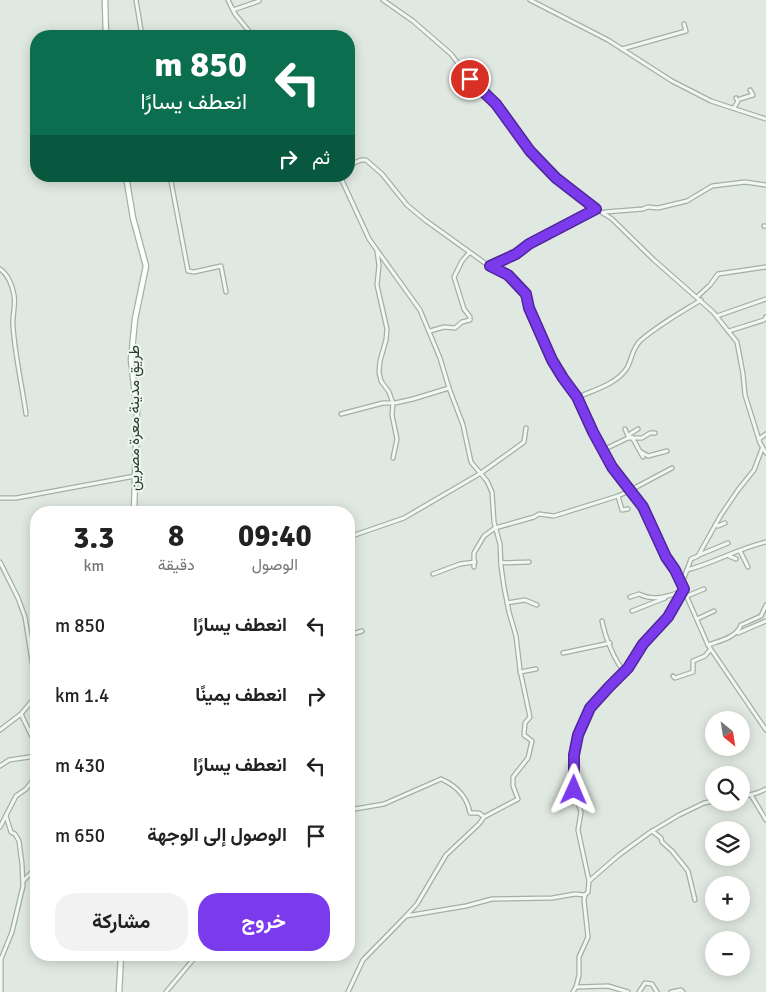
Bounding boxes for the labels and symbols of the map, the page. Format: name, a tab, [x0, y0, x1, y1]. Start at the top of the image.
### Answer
pin	[449, 58, 491, 100]
street label: طريق مدينة معرة مصرين	[125, 345, 144, 491]
north arrow	[705, 711, 750, 756]
position arrow	[547, 763, 599, 815]

